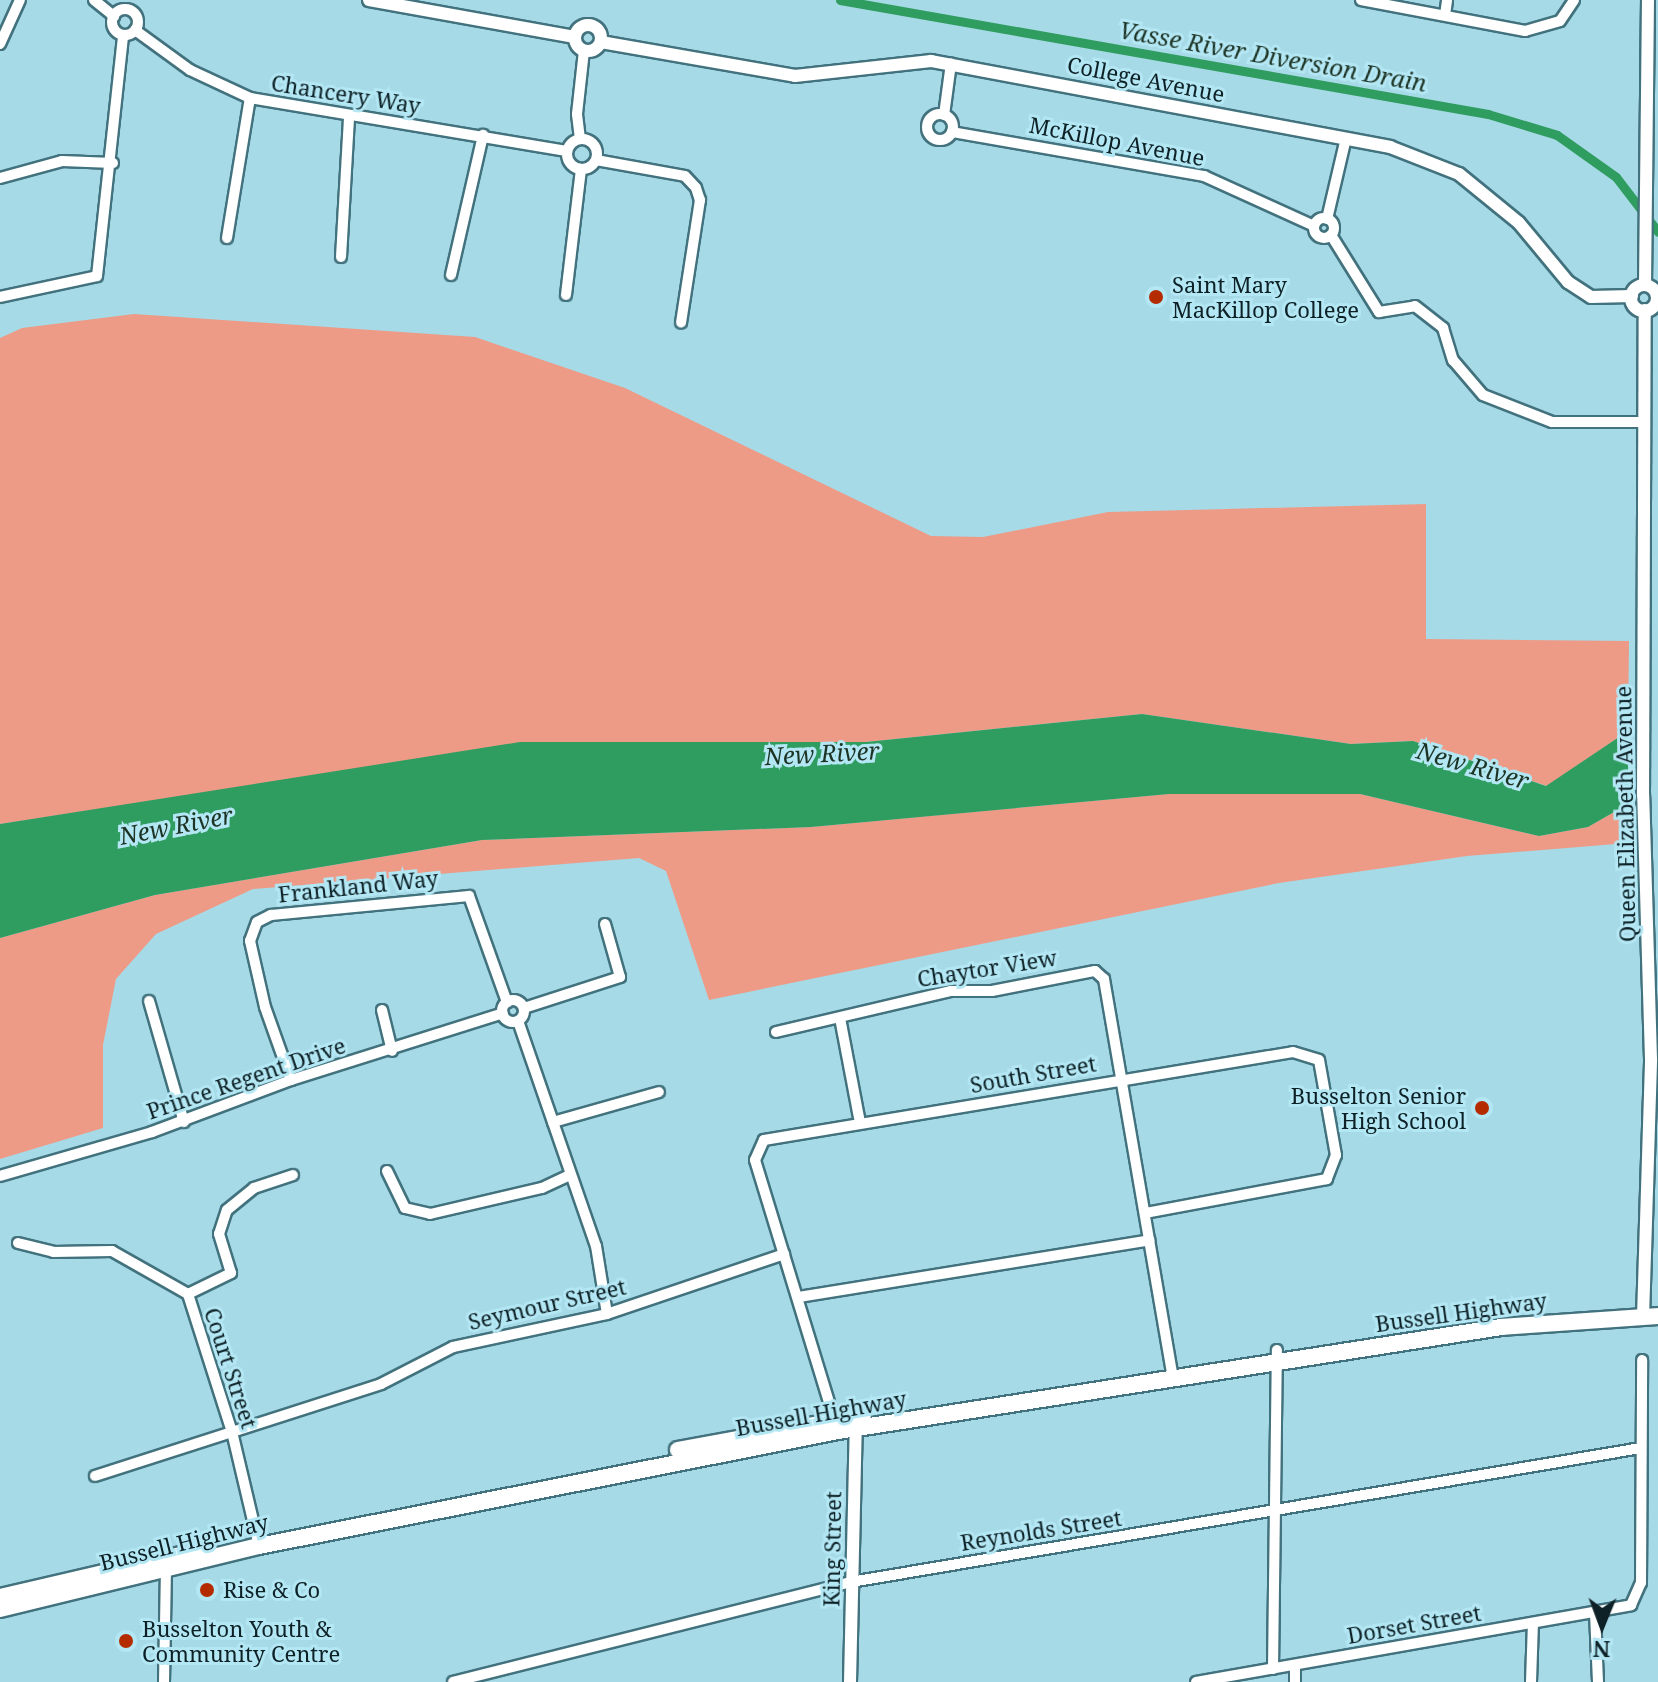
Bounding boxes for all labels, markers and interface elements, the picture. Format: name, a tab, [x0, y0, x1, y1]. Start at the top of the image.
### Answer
water label: Vasse River Diversion Drain	[1117, 15, 1429, 97]
street label: College Avenue	[1065, 51, 1227, 107]
street label: Chancery Way	[269, 69, 423, 119]
street label: McKillop Avenue	[1027, 111, 1207, 171]
place label: Saint Mary MacKillop College	[1172, 271, 1359, 322]
marker: Saint Mary MacKillop College	[1147, 288, 1165, 306]
street label: Queen Elizabeth Avenue	[1610, 686, 1640, 942]
water label: New River	[1414, 735, 1532, 795]
water label: New River	[764, 736, 880, 770]
water label: New River	[117, 800, 235, 850]
street label: Frankland Way	[277, 864, 439, 908]
street label: Chaytor View	[915, 944, 1059, 992]
street label: Prince Regent Drive	[143, 1032, 349, 1124]
street label: South Street	[968, 1050, 1098, 1098]
place label: Busselton Senior High School	[1291, 1082, 1466, 1134]
marker: Busselton Senior High School	[1473, 1099, 1491, 1117]
street label: Seymour Street	[466, 1273, 628, 1335]
street label: Bussell Highway	[1374, 1287, 1548, 1337]
street label: Court Street	[199, 1304, 263, 1432]
street label: Bussell Highway	[734, 1385, 908, 1441]
street label: King Street	[818, 1491, 846, 1607]
street label: Reynolds Street	[959, 1504, 1123, 1556]
street label: Bussell Highway	[97, 1508, 271, 1576]
place label: Rise & Co	[223, 1577, 320, 1603]
marker: Rise & Co	[198, 1581, 216, 1599]
north arrow	[1562, 1586, 1642, 1666]
street label: Dorset Street	[1345, 1599, 1483, 1649]
place label: Busselton Youth & Community Centre	[142, 1615, 340, 1666]
marker: Busselton Youth & Community Centre	[117, 1632, 135, 1650]
text: N	[1593, 1635, 1611, 1665]

